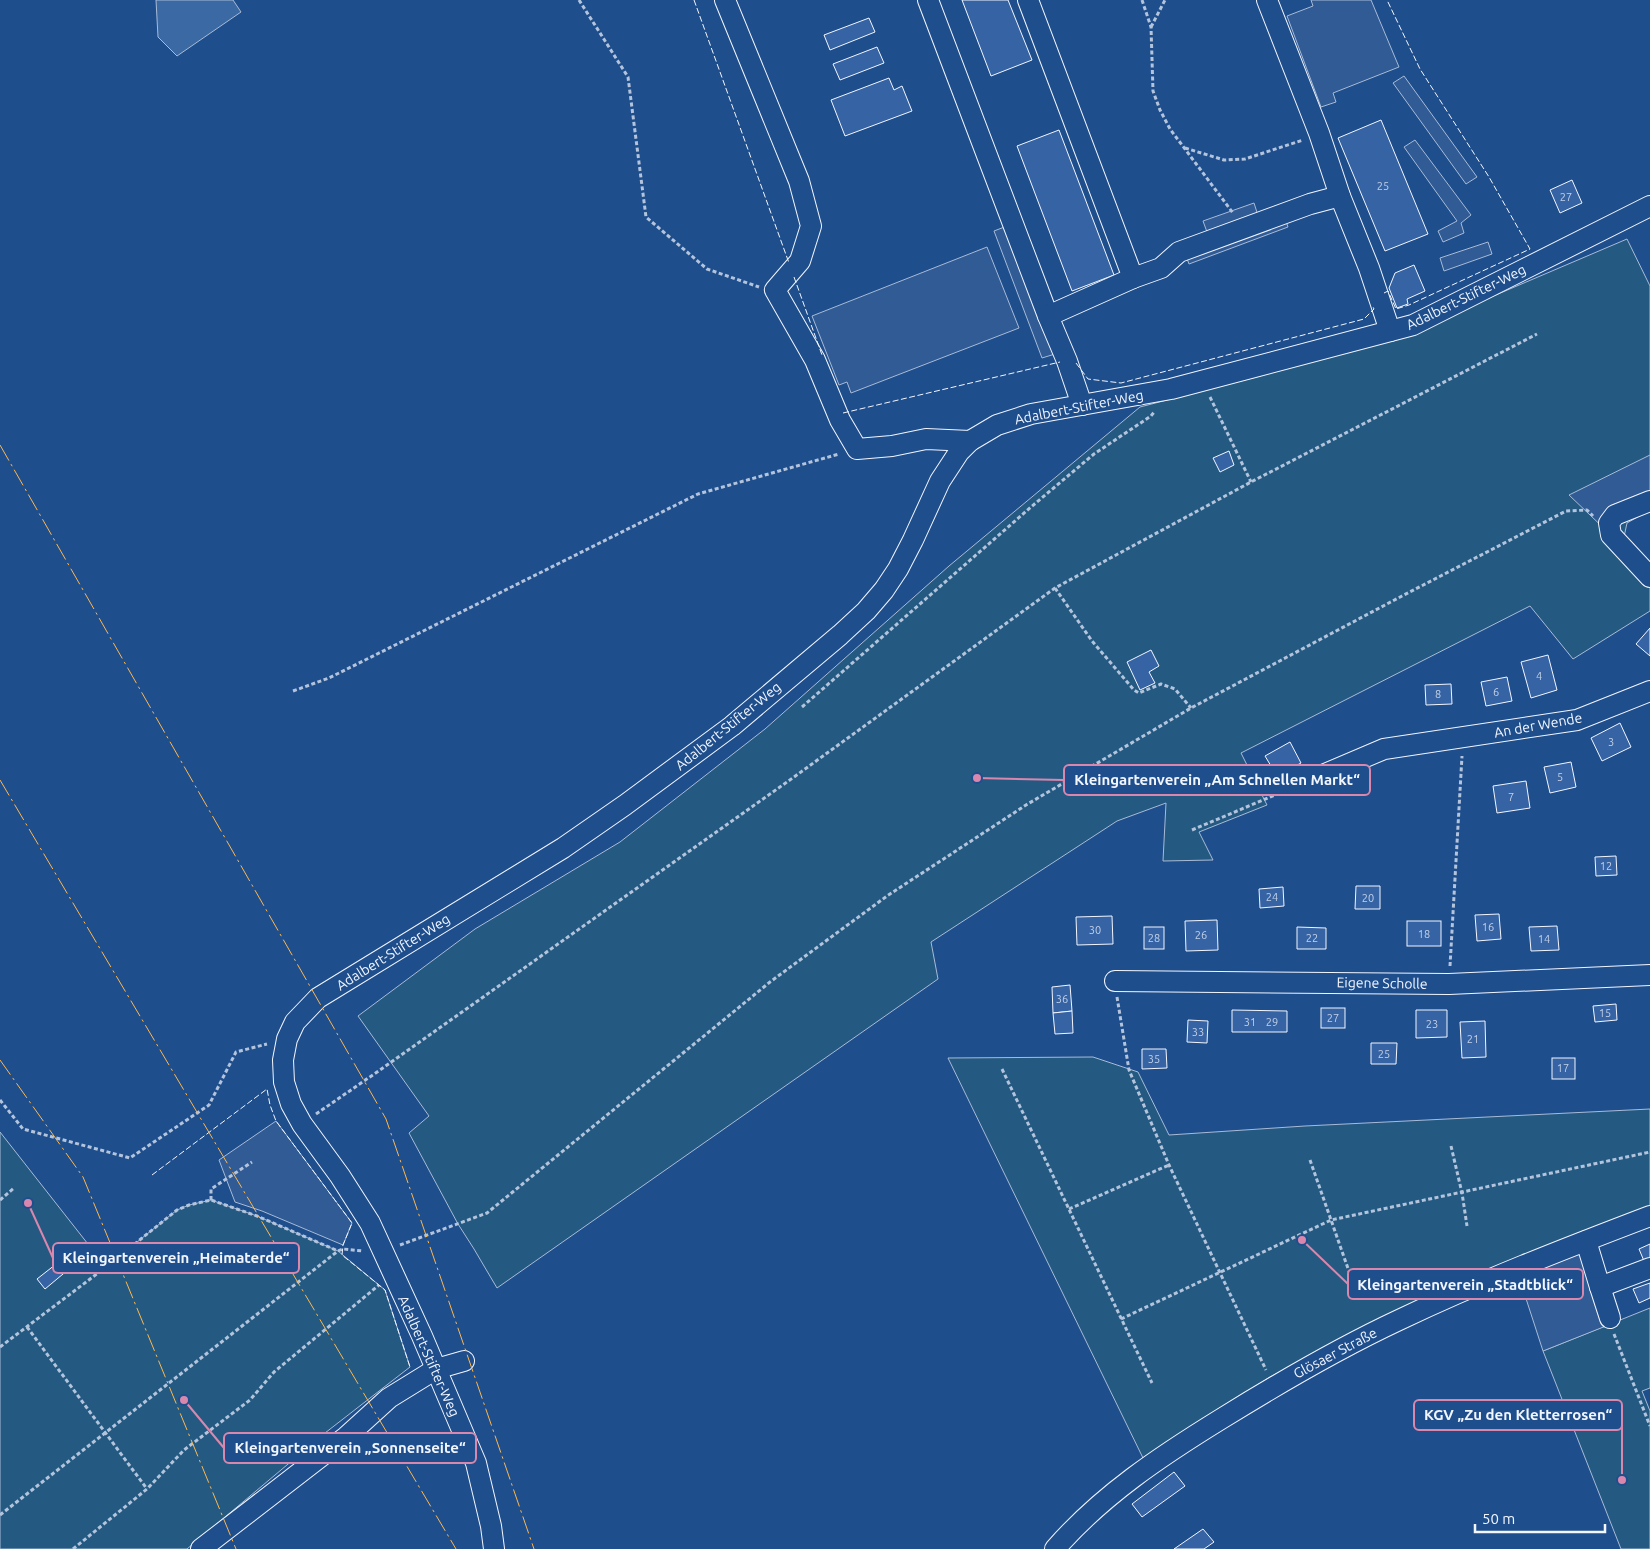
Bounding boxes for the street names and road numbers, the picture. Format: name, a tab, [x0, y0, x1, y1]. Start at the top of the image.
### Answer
street label: Adalbert-Stifter-Weg	[1404, 261, 1528, 333]
street label: Adalbert-Stifter-Weg	[1013, 387, 1145, 427]
street label: Adalbert-Stifter-Weg	[672, 679, 784, 773]
street label: An der Wende	[1493, 709, 1583, 741]
street label: Adalbert-Stifter-Weg	[333, 911, 453, 993]
street label: Eigene Scholle	[1336, 974, 1428, 992]
street label: Adalbert-Stifter-Weg	[395, 1293, 463, 1419]
street label: Glösaer Straße	[1291, 1324, 1379, 1382]

